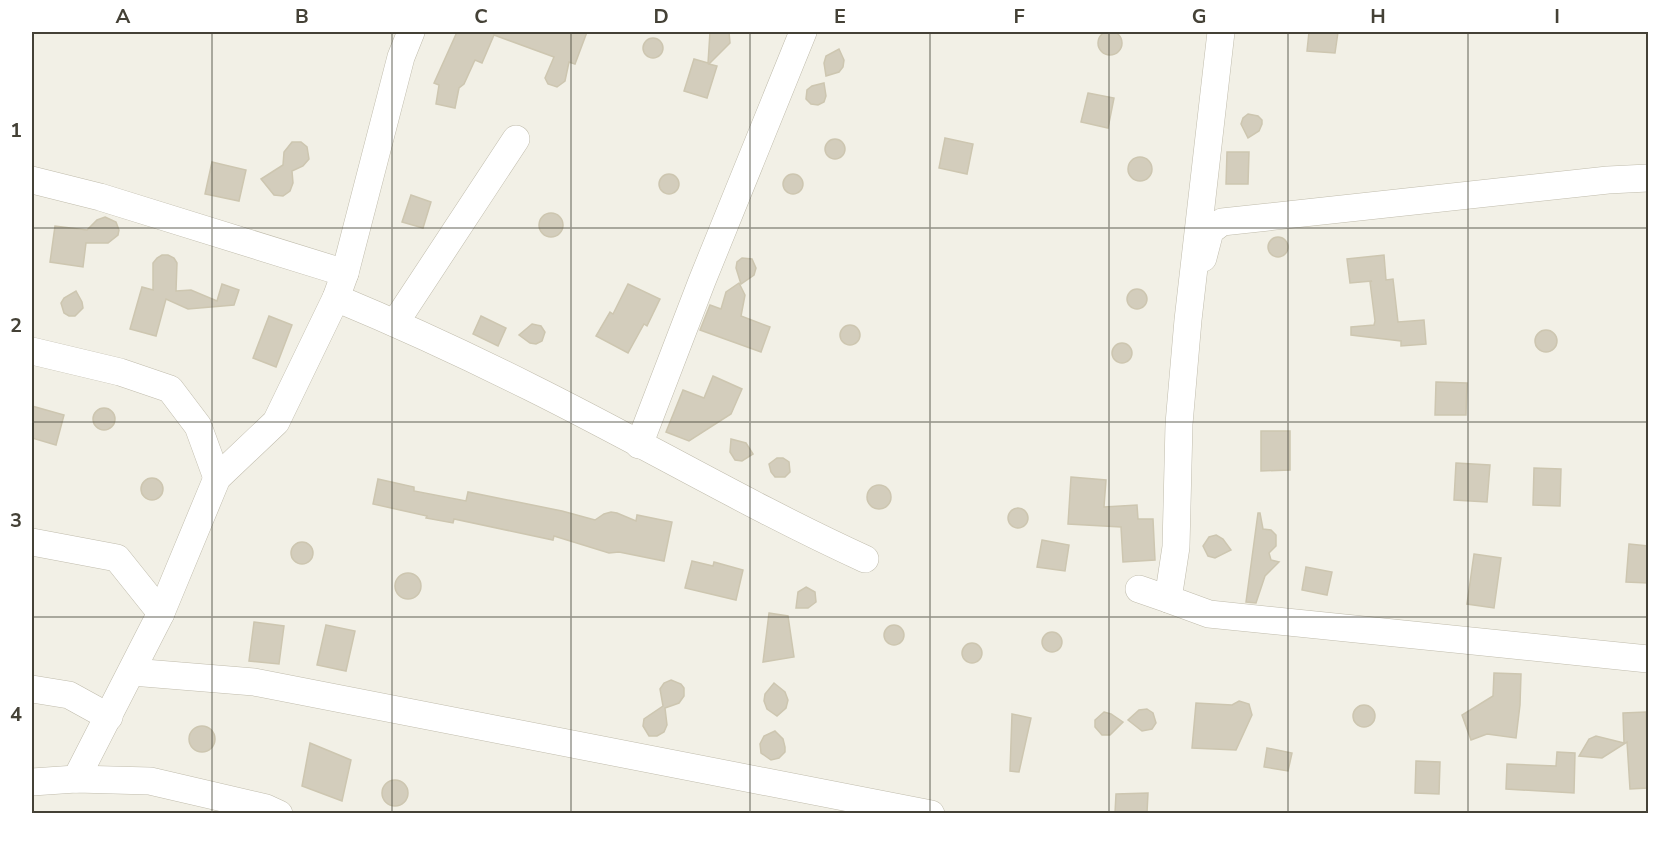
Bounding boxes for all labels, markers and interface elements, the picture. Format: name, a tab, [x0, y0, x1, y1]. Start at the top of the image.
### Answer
text: A	[116, 3, 131, 30]
text: B	[295, 3, 309, 30]
text: C	[474, 3, 488, 30]
text: D	[653, 3, 669, 30]
text: E	[834, 3, 846, 30]
text: F	[1013, 3, 1025, 30]
text: G	[1192, 3, 1206, 30]
text: H	[1370, 3, 1386, 30]
text: I	[1554, 3, 1560, 30]
text: 1	[10, 117, 22, 144]
text: 2	[10, 312, 22, 339]
text: 3	[10, 507, 22, 534]
text: 4	[10, 701, 22, 728]

